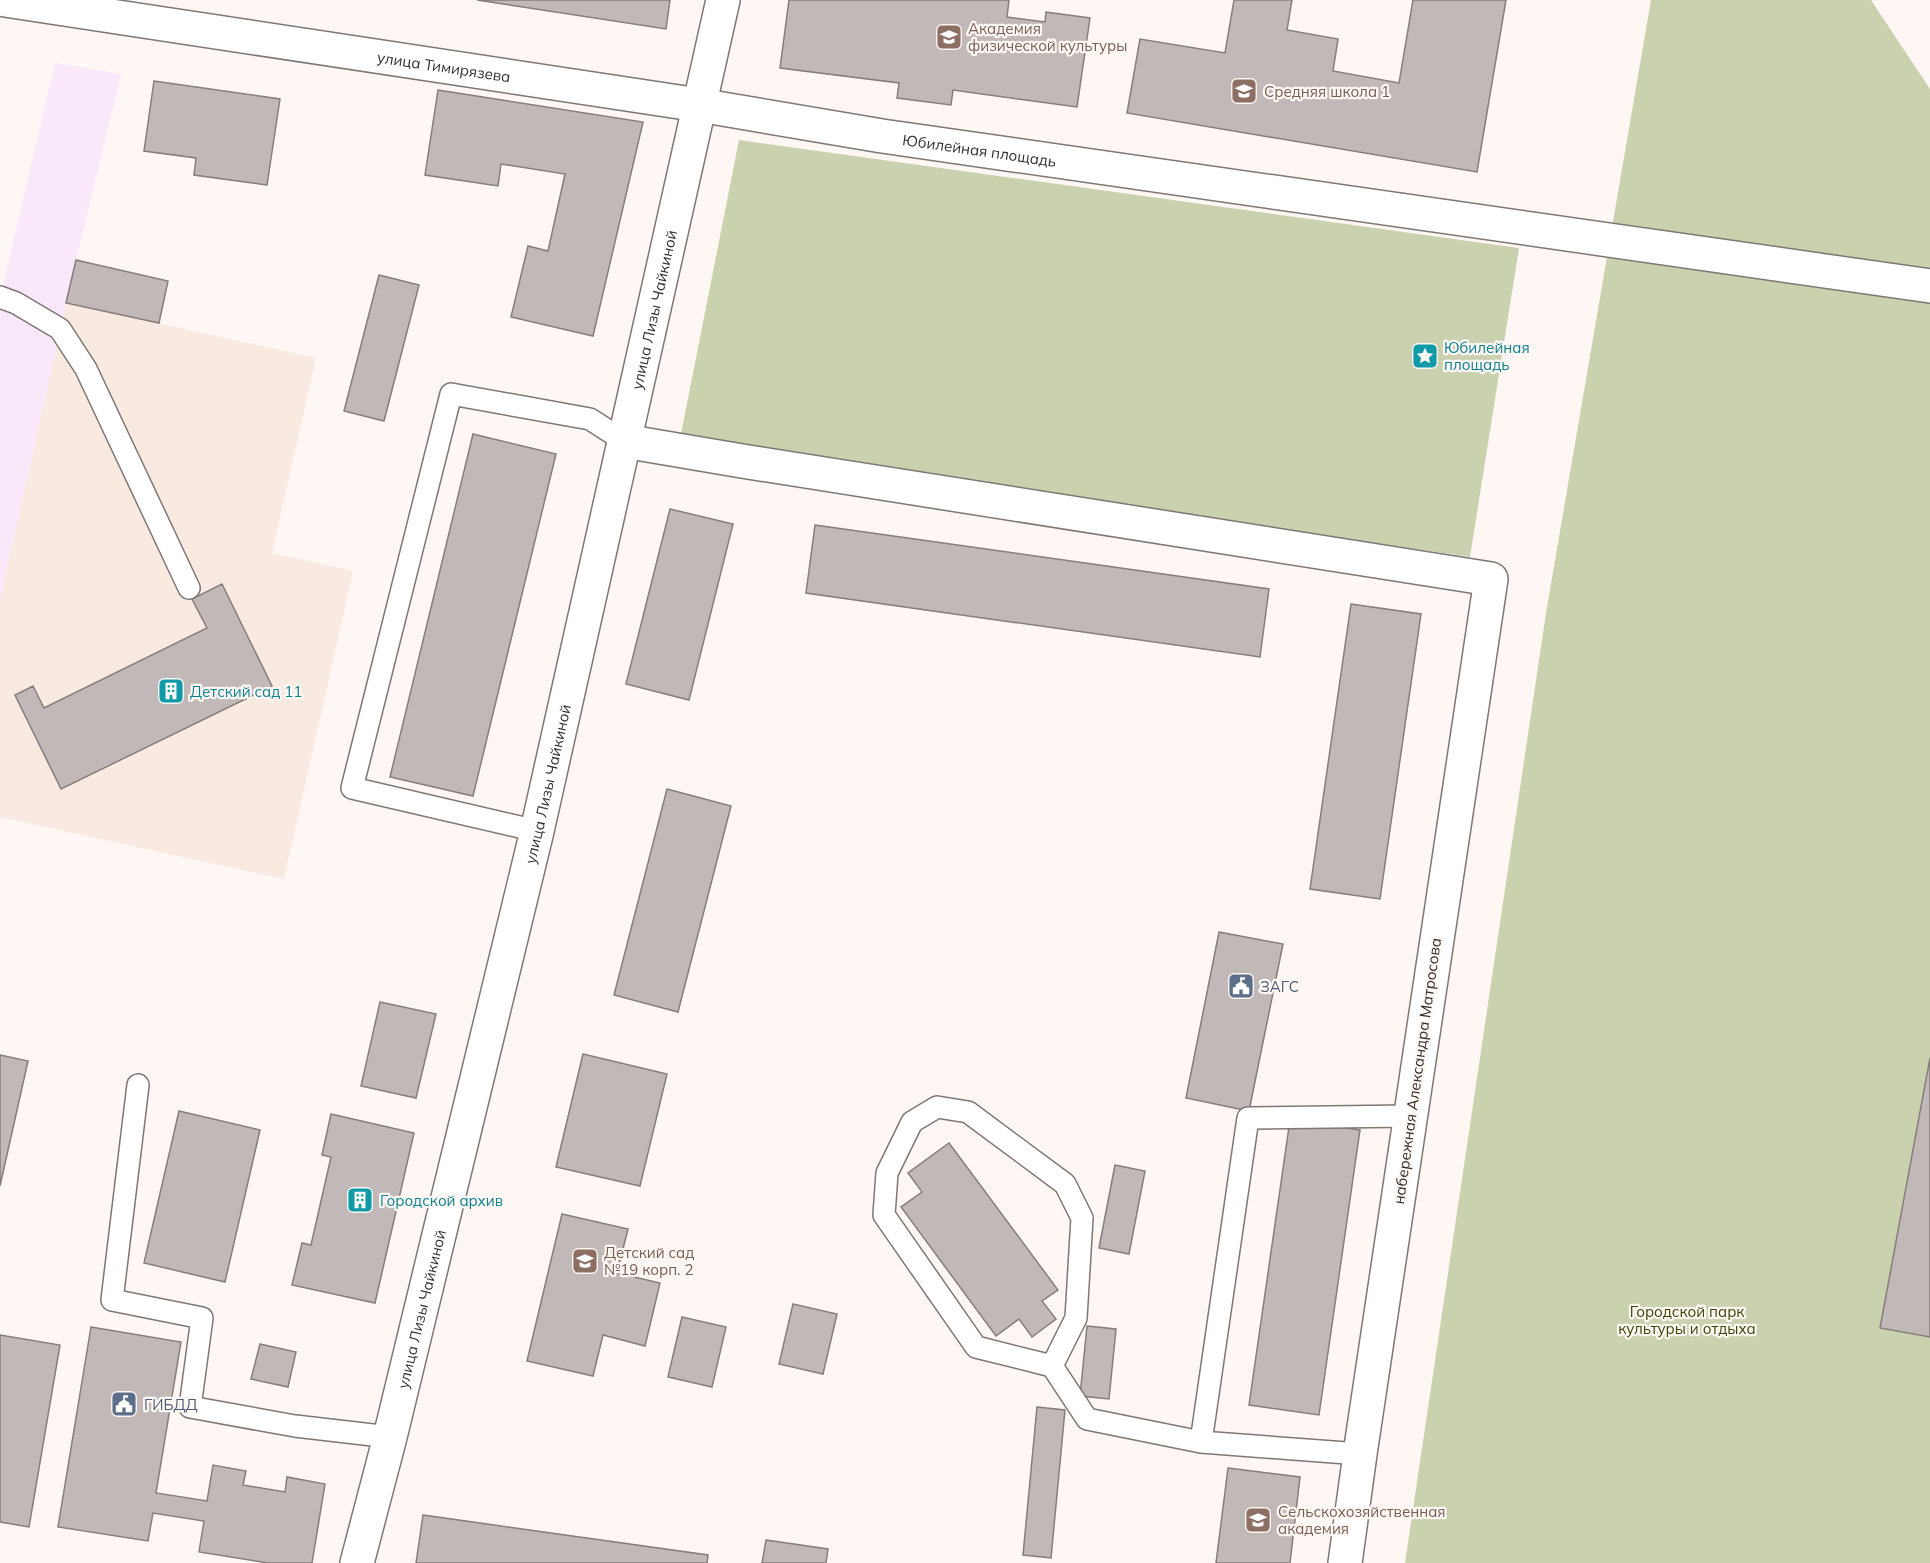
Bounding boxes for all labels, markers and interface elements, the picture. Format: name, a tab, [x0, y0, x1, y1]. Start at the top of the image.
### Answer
place label: Aкадемия физической культуры	[968, 19, 1127, 55]
school or university icon: Aкадемия физической культуры	[934, 22, 964, 52]
street label: улица Тимирязева	[376, 47, 512, 86]
school or university icon: Средняя школа 1	[1229, 76, 1259, 106]
place label: Средняя школа 1	[1264, 82, 1390, 101]
street label: Юбилейная площадь	[901, 130, 1058, 170]
street label: улица Лизы Чайкиной	[627, 228, 681, 391]
place label: Юбилейная площадь	[1444, 338, 1530, 374]
place icon: Юбилейная площадь	[1410, 341, 1440, 371]
building icon: Детский сад 11	[156, 676, 186, 706]
place label: Детский сад 11	[190, 682, 302, 701]
street label: улица Лизы Чайкиной	[520, 702, 575, 866]
street label: набережная Александра Матросова	[1389, 937, 1445, 1205]
public building icon: ЗАГС	[1226, 971, 1256, 1001]
place label: ЗАГС	[1260, 977, 1299, 996]
building icon: Городской архив	[345, 1185, 375, 1215]
place label: Городской архив	[380, 1191, 503, 1210]
street label: улица Лизы Чайкиной	[393, 1228, 449, 1390]
place label: Детский сад №19 корп. 2	[604, 1243, 694, 1279]
school or university icon: Детский сад №19 корп. 2	[570, 1246, 600, 1276]
park label: Городской парк культуры и отдыха	[1618, 1302, 1756, 1338]
public building icon: ГИБДД	[109, 1389, 139, 1419]
place label: ГИБДД	[144, 1395, 198, 1414]
place label: Сельскохозяйственная академия	[1278, 1502, 1446, 1538]
school or university icon: Сельскохозяйственная академия	[1243, 1505, 1273, 1535]

